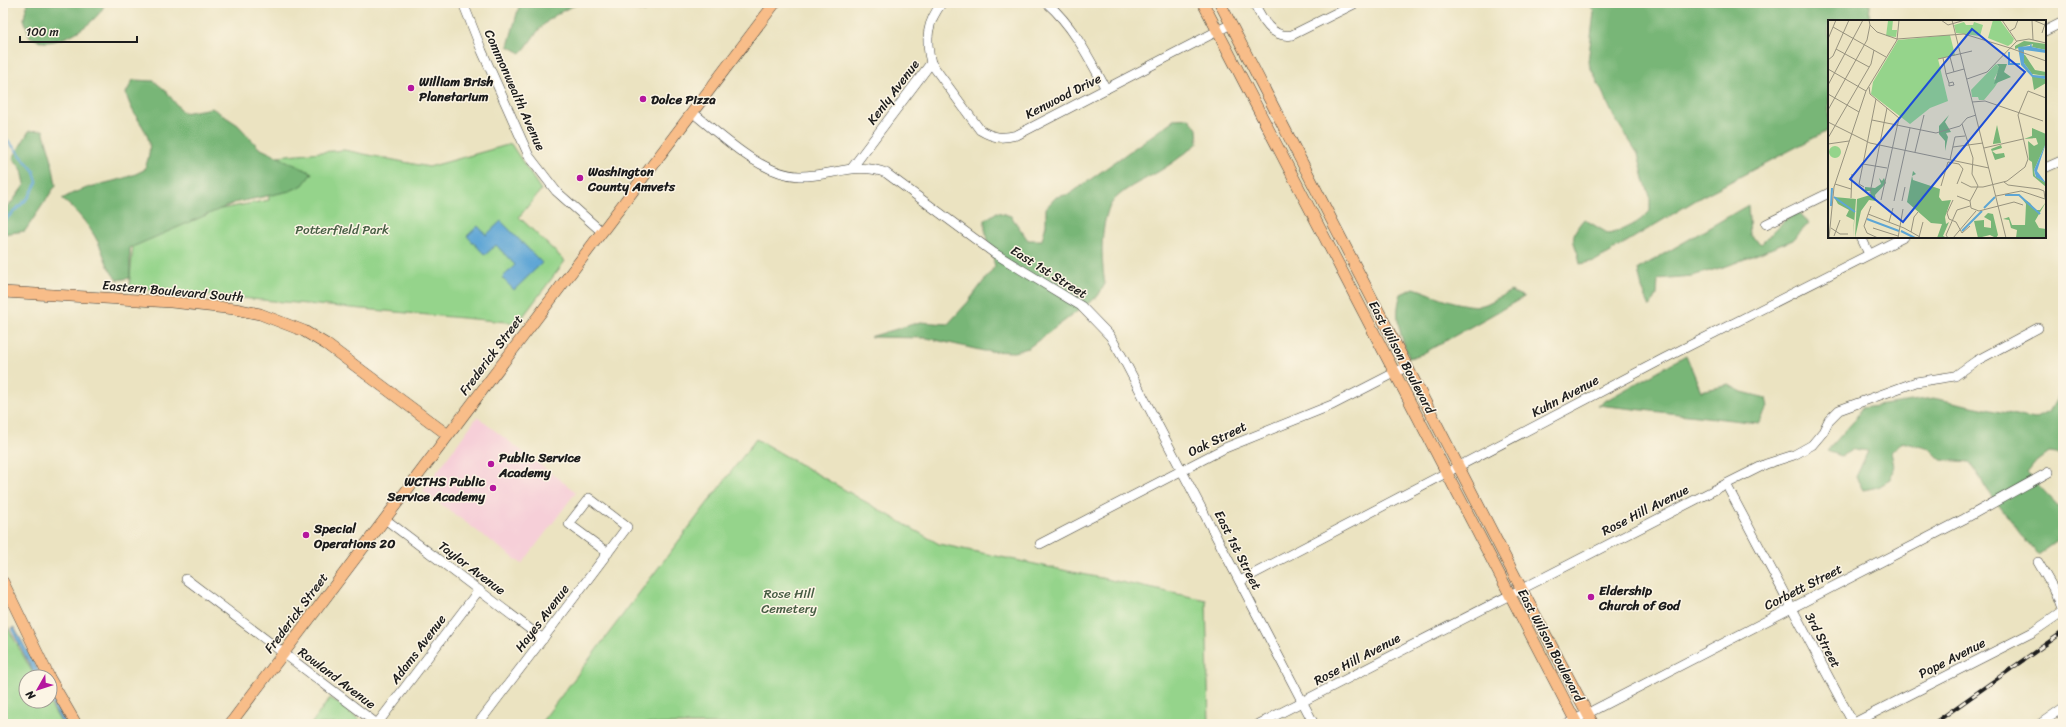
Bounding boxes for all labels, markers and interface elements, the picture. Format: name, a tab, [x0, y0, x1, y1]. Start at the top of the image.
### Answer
scale bar	[20, 18, 137, 44]
inset map	[1828, 20, 2046, 238]
text: 100 m	[26, 21, 59, 43]
street label: Commonwealth Avenue	[478, 26, 552, 154]
street label: Kenly Avenue	[861, 54, 925, 130]
street label: Kenwood Drive	[1021, 67, 1106, 125]
place label: William Brish Planetarium	[419, 70, 494, 108]
marker: William Brish Planetarium	[406, 83, 416, 93]
place label: Dolce Pizza	[651, 88, 716, 111]
marker: Dolce Pizza	[638, 94, 648, 104]
place label: Washington County Amvets	[587, 160, 676, 198]
marker: Washington County Amvets	[575, 173, 585, 183]
park label: Potterfield Park	[295, 218, 389, 241]
street label: East 1st Street	[1006, 239, 1092, 305]
street label: Eastern Boulevard South	[101, 273, 245, 309]
street label: East Wilson Boulevard	[1362, 296, 1442, 419]
street label: Frederick Street	[453, 309, 529, 400]
street label: Kuhn Avenue	[1527, 368, 1603, 424]
street label: Oak Street	[1184, 415, 1251, 463]
place label: Public Service Academy	[498, 446, 581, 484]
marker: Public Service Academy	[486, 459, 496, 469]
place label: WCTHS Public Service Academy	[386, 470, 486, 508]
street label: Rose Hill Avenue	[1597, 478, 1693, 542]
marker: WCTHS Public Service Academy	[488, 483, 498, 493]
street label: East 1st Street	[1208, 506, 1268, 594]
place label: Special Operations 20	[313, 517, 395, 555]
marker: Special Operations 20	[301, 530, 311, 540]
street label: Taylor Avenue	[433, 535, 511, 601]
street label: Corbett Street	[1760, 557, 1846, 617]
street label: Frederick Street	[258, 567, 334, 658]
street label: Hayes Avenue	[509, 579, 575, 657]
place label: Eldership Church of God	[1598, 579, 1681, 617]
park label: Rose Hill Cemetery	[761, 582, 817, 620]
street label: East Wilson Boulevard	[1511, 584, 1591, 707]
marker: Eldership Church of God	[1586, 592, 1596, 602]
street label: 3rd Street	[1799, 608, 1847, 672]
street label: Adams Avenue	[383, 609, 452, 690]
street label: Rose Hill Avenue	[1309, 626, 1405, 692]
street label: Pope Avenue	[1914, 631, 1990, 685]
street label: Rowland Avenue	[293, 641, 381, 715]
north arrow	[18, 669, 58, 709]
text: N	[21, 686, 41, 705]

